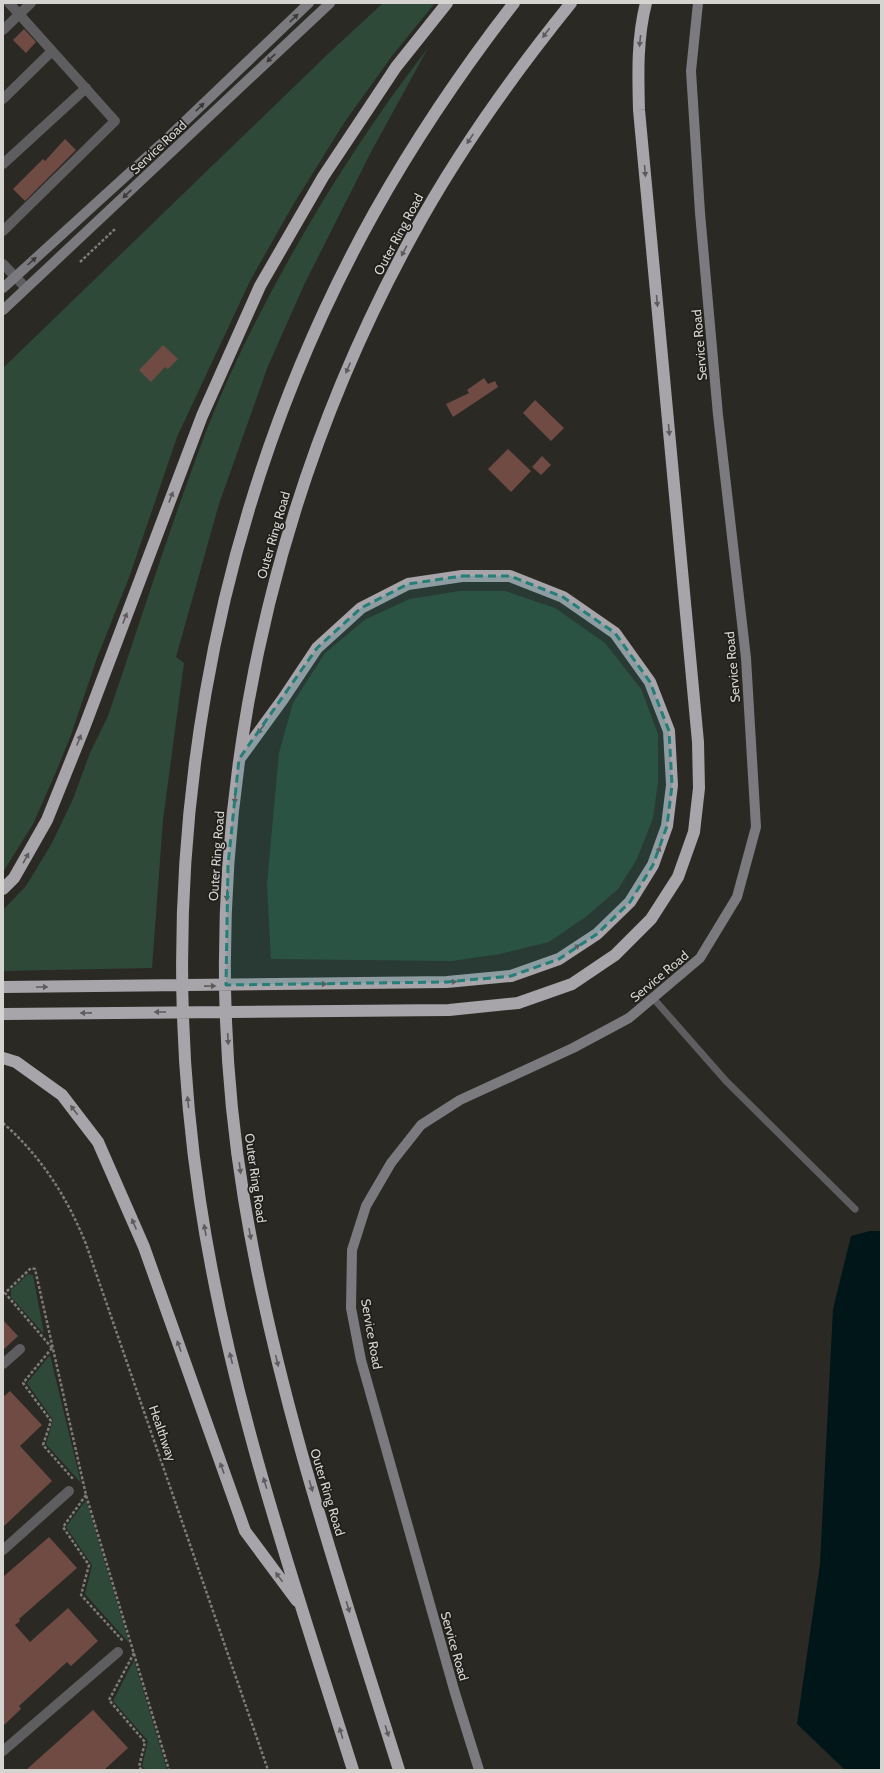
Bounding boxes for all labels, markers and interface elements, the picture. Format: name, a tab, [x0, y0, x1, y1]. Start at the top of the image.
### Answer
one-way arrow	[289, 13, 299, 22]
one-way arrow	[542, 28, 551, 39]
one-way arrow	[636, 35, 643, 48]
one-way arrow	[266, 54, 277, 63]
one-way arrow	[195, 103, 204, 112]
street label: Service Road	[127, 117, 189, 177]
one-way arrow	[467, 133, 474, 145]
one-way arrow	[641, 165, 648, 177]
one-way arrow	[122, 189, 132, 199]
street label: Outer Ring Road	[370, 190, 426, 278]
one-way arrow	[401, 245, 407, 257]
one-way arrow	[26, 257, 37, 266]
one-way arrow	[653, 295, 660, 307]
street label: Service Road	[688, 309, 710, 381]
one-way arrow	[344, 362, 350, 374]
one-way arrow	[665, 424, 672, 436]
street label: Outer Ring Road	[253, 489, 293, 581]
one-way arrow	[169, 490, 175, 502]
one-way arrow	[123, 612, 129, 624]
street label: Service Road	[721, 631, 743, 703]
one-way arrow	[257, 724, 266, 735]
one-way arrow	[77, 733, 83, 745]
one-way arrow	[231, 792, 238, 804]
street label: Outer Ring Road	[205, 810, 227, 902]
one-way arrow	[655, 845, 661, 857]
one-way arrow	[22, 852, 29, 864]
one-way arrow	[224, 889, 230, 902]
one-way arrow	[569, 945, 581, 952]
street label: Service Road	[627, 947, 691, 1005]
one-way arrow	[445, 978, 457, 985]
one-way arrow	[315, 981, 328, 987]
one-way arrow	[204, 982, 216, 989]
one-way arrow	[36, 984, 49, 990]
one-way arrow	[153, 1009, 166, 1015]
one-way arrow	[79, 1010, 92, 1016]
one-way arrow	[224, 1033, 231, 1045]
one-way arrow	[184, 1096, 191, 1108]
one-way arrow	[70, 1104, 78, 1115]
street label: Outer Ring Road	[242, 1132, 270, 1224]
one-way arrow	[237, 1162, 243, 1174]
one-way arrow	[130, 1218, 137, 1230]
one-way arrow	[202, 1224, 208, 1237]
one-way arrow	[247, 1228, 253, 1240]
street label: Service Road	[358, 1298, 386, 1370]
one-way arrow	[175, 1339, 181, 1351]
one-way arrow	[228, 1352, 234, 1364]
one-way arrow	[275, 1355, 281, 1367]
street label: Healthway	[146, 1403, 180, 1463]
street label: Outer Ring Road	[307, 1447, 349, 1537]
one-way arrow	[219, 1462, 225, 1474]
one-way arrow	[262, 1477, 268, 1489]
one-way arrow	[308, 1481, 314, 1493]
one-way arrow	[275, 1572, 283, 1583]
one-way arrow	[345, 1601, 351, 1613]
street label: Service Road	[438, 1610, 472, 1682]
one-way arrow	[384, 1725, 390, 1737]
one-way arrow	[338, 1726, 344, 1738]

